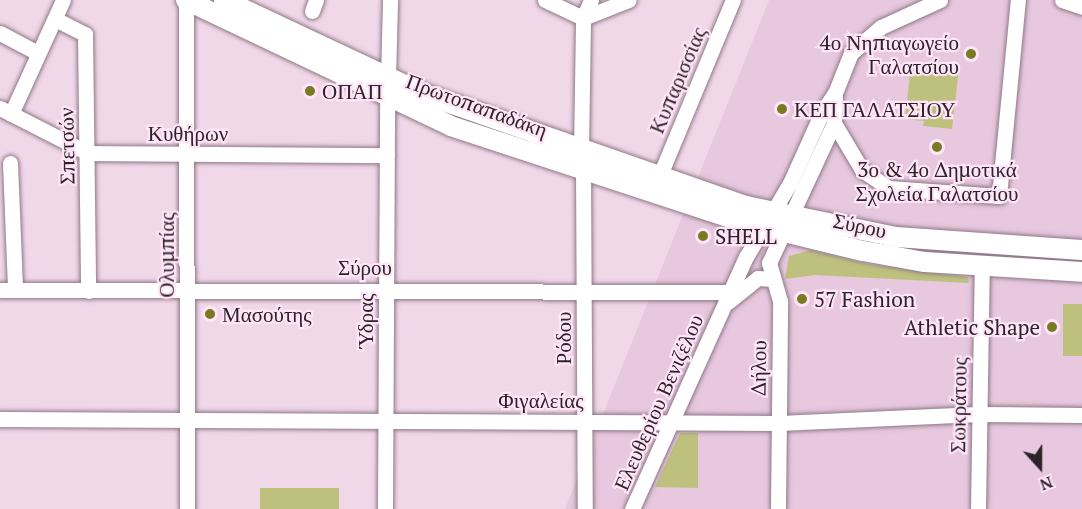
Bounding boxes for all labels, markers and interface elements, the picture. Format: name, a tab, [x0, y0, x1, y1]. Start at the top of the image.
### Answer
street label: Κυπαρισσίας	[643, 23, 711, 137]
place label: 4ο Νηπιαγωγείο Γαλατσίου	[819, 29, 959, 79]
marker: 4ο Νηπιαγωγείο Γαλατσίου	[964, 47, 978, 61]
street label: Πρωτοπαπαδάκη	[403, 68, 551, 142]
place label: ΟΠΑΠ	[322, 78, 383, 104]
marker: ΟΠΑΠ	[303, 84, 317, 98]
place label: ΚΕΠ ΓΑΛΑΤΣΙΟΥ	[794, 96, 956, 122]
marker: ΚΕΠ ΓΑΛΑΤΣΙΟΥ	[775, 102, 789, 116]
street label: Σπετσών	[53, 107, 79, 185]
street label: Κυθήρων	[148, 120, 228, 146]
marker: 3ο & 4ο Δημοτικά Σχολεία Γαλατσίου	[930, 140, 944, 154]
place label: 3ο & 4ο Δημοτικά Σχολεία Γαλατσίου	[856, 156, 1018, 206]
street label: Σύρου	[831, 207, 889, 243]
street label: Ολυμπίας	[153, 212, 179, 298]
place label: SHELL	[715, 223, 777, 249]
marker: SHELL	[696, 229, 710, 243]
street label: Σύρου	[338, 254, 392, 280]
place label: 57 Fashion	[814, 286, 915, 312]
marker: 57 Fashion	[795, 292, 809, 306]
street label: Ύδρας	[352, 293, 378, 349]
place label: Μασούτης	[222, 301, 312, 327]
marker: Μασούτης	[203, 307, 217, 321]
street label: Ελευθερίου Βενιζέλου	[608, 310, 708, 494]
street label: Ρόδου	[550, 312, 576, 364]
place label: Athletic Shape	[904, 314, 1040, 340]
marker: Athletic Shape	[1045, 320, 1059, 334]
street label: Δήλου	[745, 340, 771, 396]
street label: Σωκράτους	[945, 357, 971, 453]
street label: Φιγαλείας	[498, 387, 584, 413]
north arrow	[1010, 437, 1070, 497]
text: N	[1037, 471, 1056, 496]

